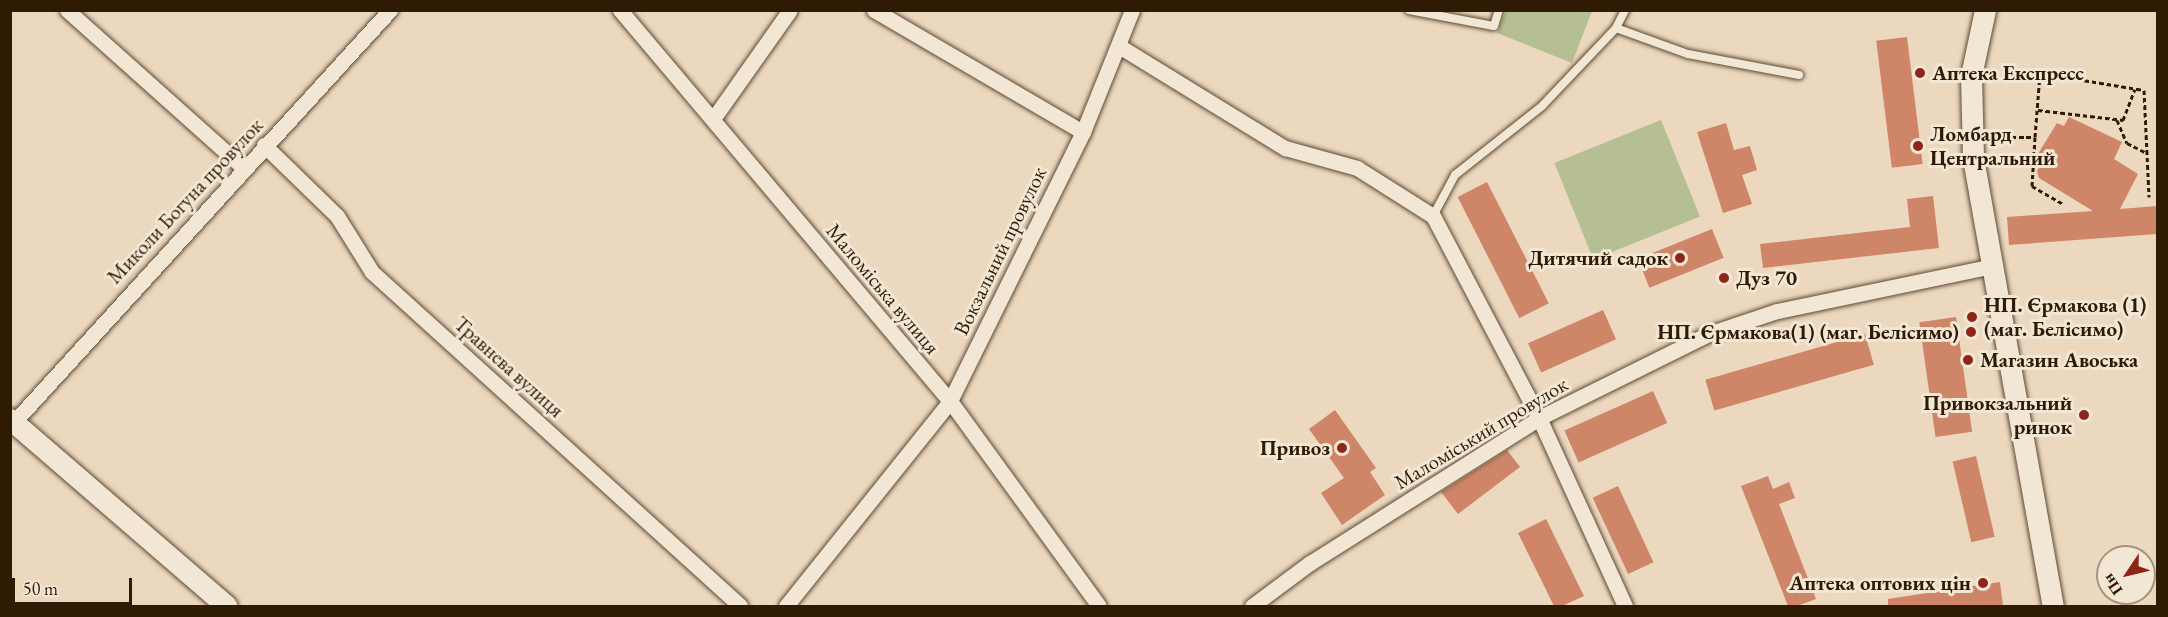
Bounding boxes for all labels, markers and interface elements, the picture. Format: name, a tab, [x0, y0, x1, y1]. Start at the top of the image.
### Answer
place label: Аптека Експресс	[1932, 60, 2084, 86]
marker: Аптека Експресс	[1913, 66, 1927, 80]
street label: Миколи Богуна провулок	[102, 113, 268, 289]
place label: Ломбард Центральний	[1930, 121, 2055, 171]
marker: Ломбард Центральний	[1911, 139, 1925, 153]
street label: Вокзальний провулок	[948, 163, 1052, 339]
street label: Маломіська вулиця	[821, 219, 945, 359]
place label: Дитячий садок	[1528, 245, 1668, 271]
marker: Дитячий садок	[1673, 251, 1687, 265]
place label: Дуз 70	[1736, 265, 1797, 291]
marker: Дуз 70	[1717, 271, 1731, 285]
place label: НП. Єрмакова (1) (маг. Белісимо)	[1984, 292, 2146, 342]
marker: НП. Єрмакова (1) (маг. Белісимо)	[1965, 310, 1979, 324]
street label: Травнева вулиця	[449, 311, 569, 423]
place label: НП. Єрмакова(1) (маг. Белісимо)	[1657, 319, 1959, 345]
marker: НП. Єрмакова(1) (маг. Белісимо)	[1964, 325, 1978, 339]
place label: Магазин Авоська	[1980, 347, 2138, 373]
marker: Магазин Авоська	[1961, 353, 1975, 367]
street label: Маломіський провулок	[1390, 371, 1572, 495]
place label: Привокзальний ринок	[1923, 390, 2072, 440]
marker: Привокзальний ринок	[2077, 408, 2091, 422]
place label: Привоз	[1260, 435, 1330, 461]
marker: Привоз	[1335, 441, 1349, 455]
north arrow	[2096, 545, 2156, 605]
scale bar	[15, 566, 135, 604]
text: Пн	[2098, 569, 2127, 599]
place label: Аптека оптових цін	[1789, 570, 1971, 596]
marker: Аптека оптових цін	[1976, 576, 1990, 590]
text: 50 m	[23, 577, 58, 600]

